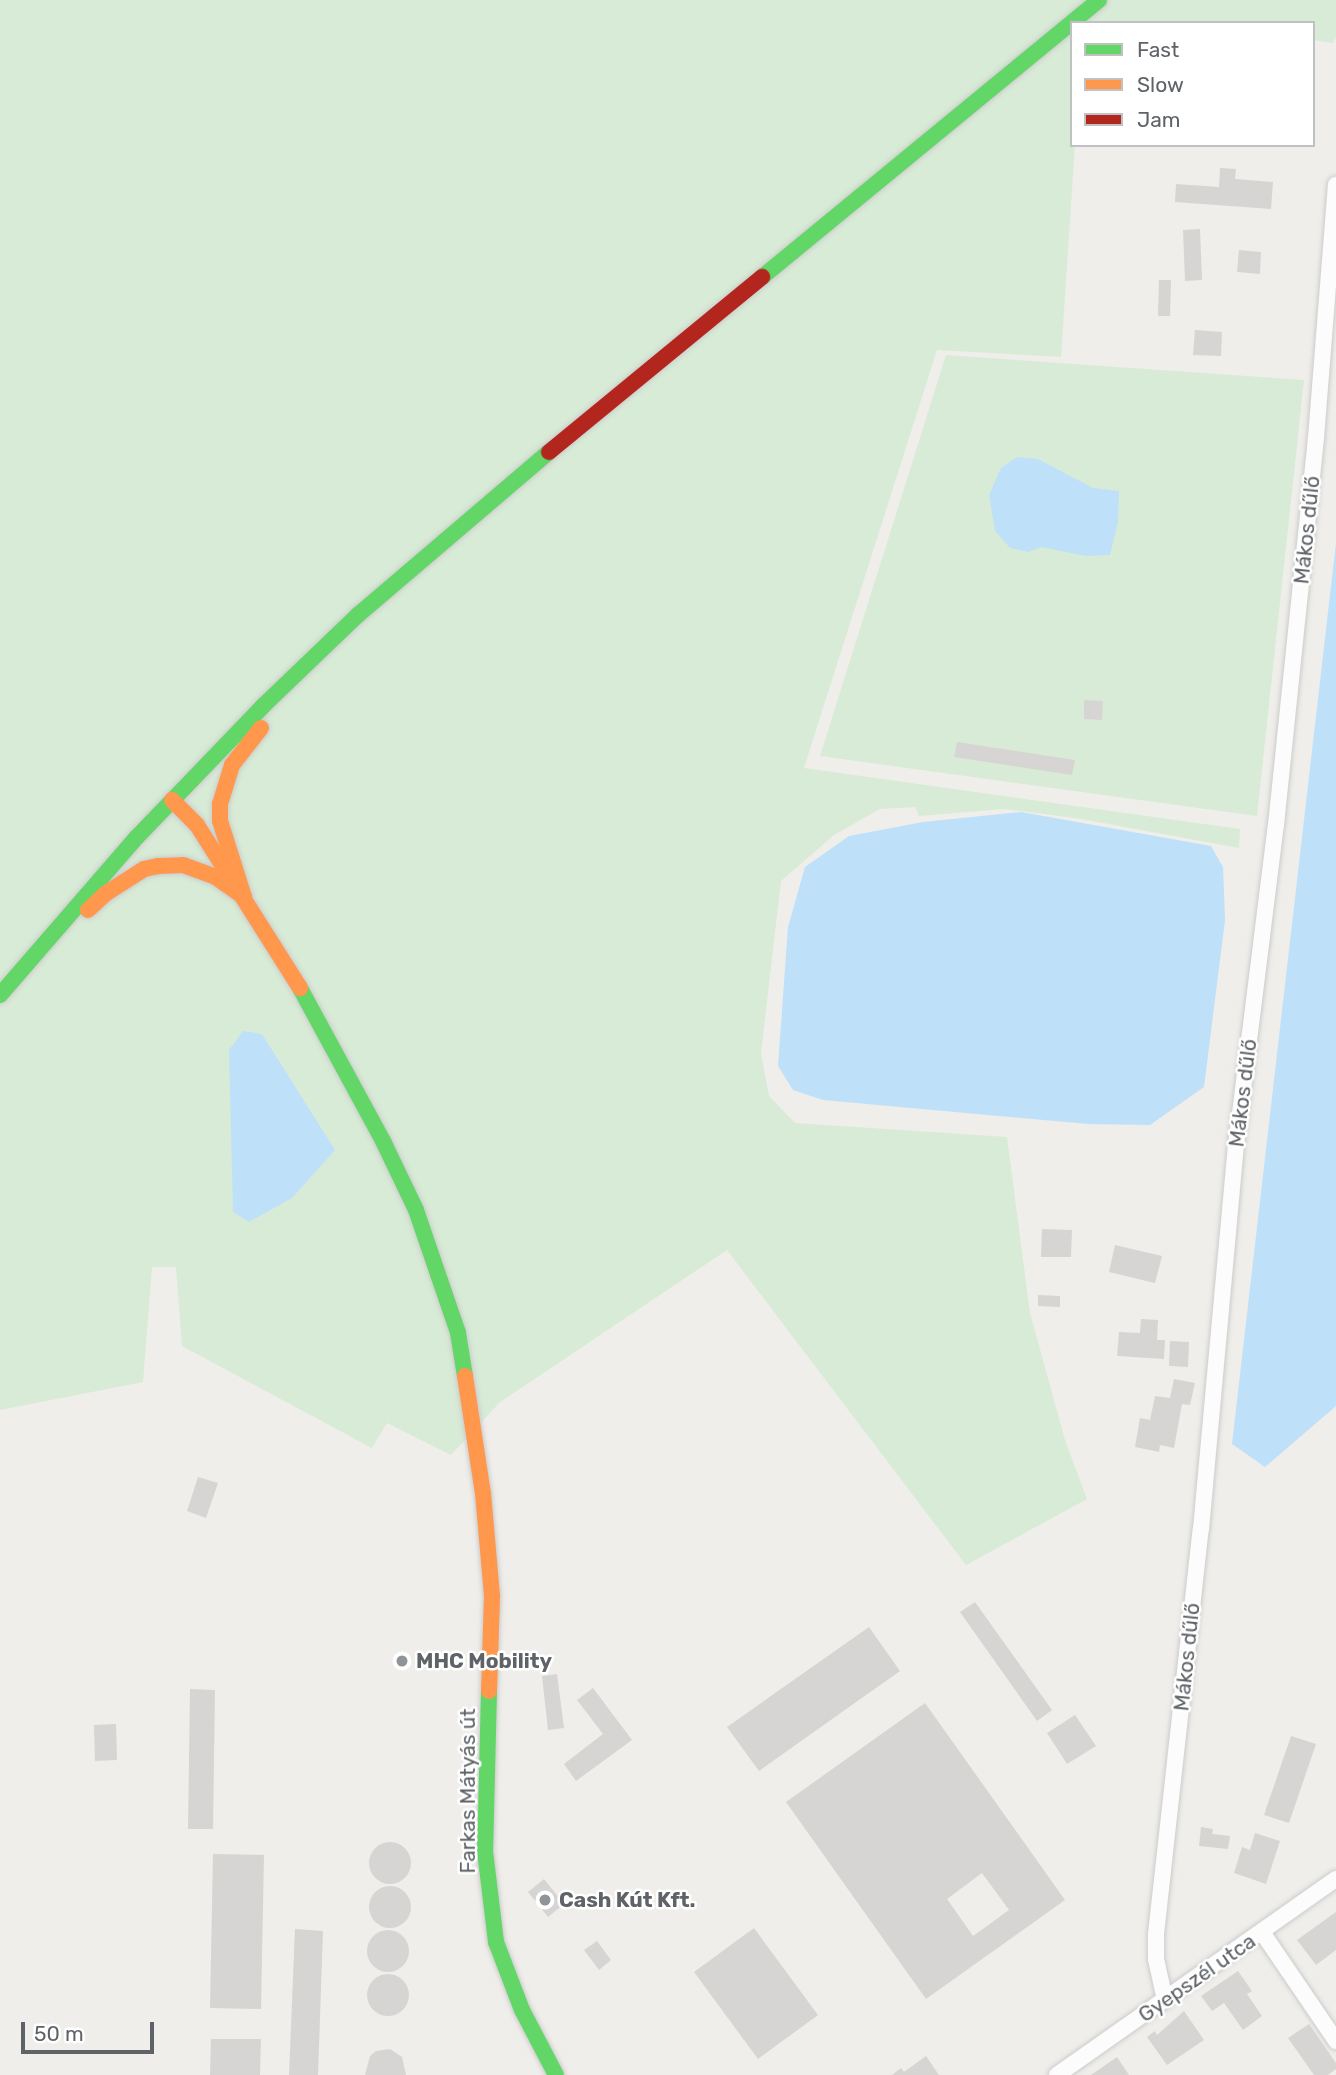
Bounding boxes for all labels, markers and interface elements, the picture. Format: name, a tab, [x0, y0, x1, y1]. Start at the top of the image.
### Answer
legend	[1070, 21, 1315, 147]
text: Fast	[1137, 37, 1179, 62]
text: Slow	[1137, 72, 1184, 97]
text: Jam	[1137, 107, 1181, 132]
street label: Mákos dűlő	[1289, 475, 1325, 585]
street label: Mákos dűlő	[1224, 1037, 1262, 1149]
street label: Mákos dűlő	[1169, 1602, 1205, 1712]
place label: MHC Mobility	[416, 1648, 552, 1674]
marker: MHC Mobility	[394, 1653, 410, 1669]
street label: Farkas Mátyás út	[455, 1708, 481, 1874]
place label: Cash Kút Kft.	[559, 1887, 696, 1913]
marker: Cash Kút Kft.	[537, 1892, 553, 1908]
street label: Gyepszél utca	[1134, 1928, 1260, 2028]
scale bar	[24, 2008, 158, 2052]
text: 50 m	[34, 2021, 84, 2046]

